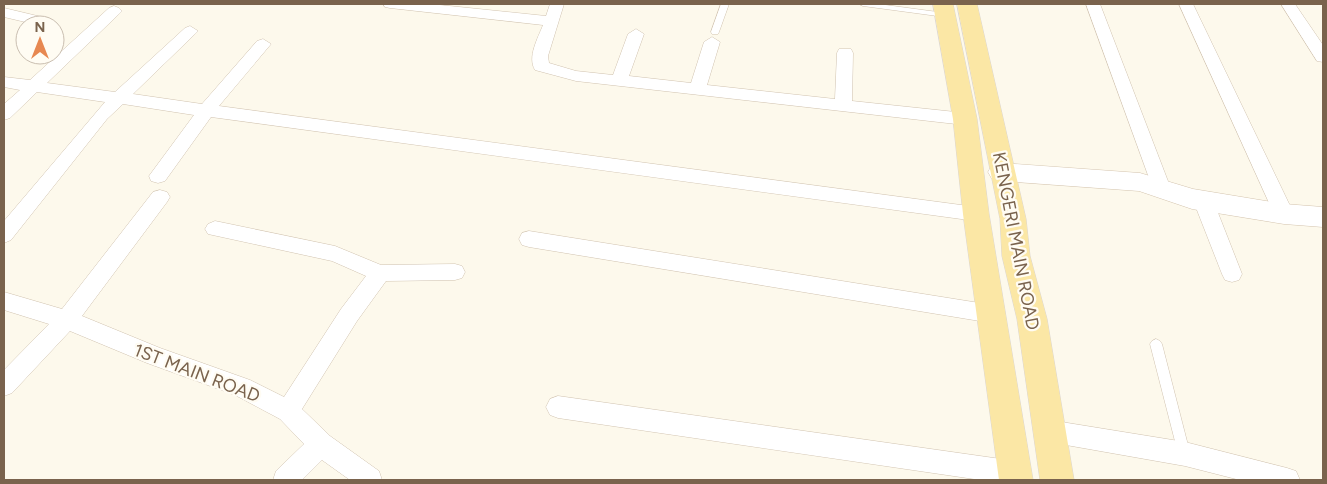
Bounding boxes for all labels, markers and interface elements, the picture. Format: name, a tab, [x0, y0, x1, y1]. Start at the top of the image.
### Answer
north arrow	[15, 15, 65, 65]
text: N	[35, 19, 45, 36]
street label: KENGERI MAIN ROAD	[988, 150, 1044, 332]
street label: 1ST MAIN ROAD	[131, 339, 263, 407]

